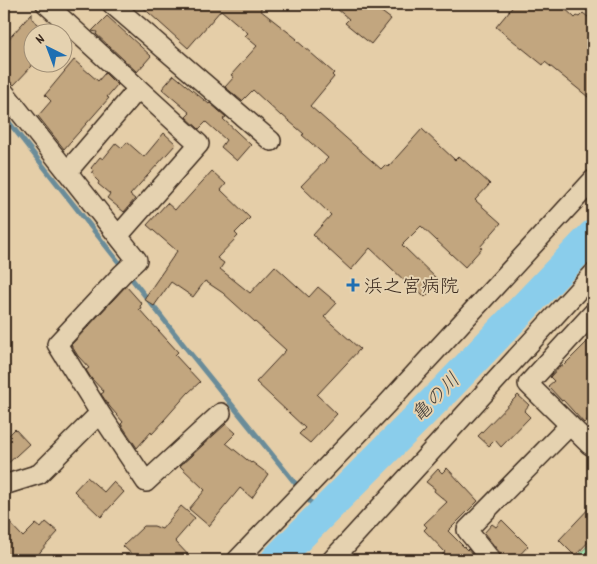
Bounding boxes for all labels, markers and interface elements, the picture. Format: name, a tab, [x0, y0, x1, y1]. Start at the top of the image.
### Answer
north arrow	[22, 22, 72, 72]
text: N	[31, 30, 50, 50]
place label: 浜之宮病院	[364, 275, 459, 302]
marker: 浜之宮病院	[346, 278, 360, 292]
water label: 亀の川	[406, 368, 468, 430]

